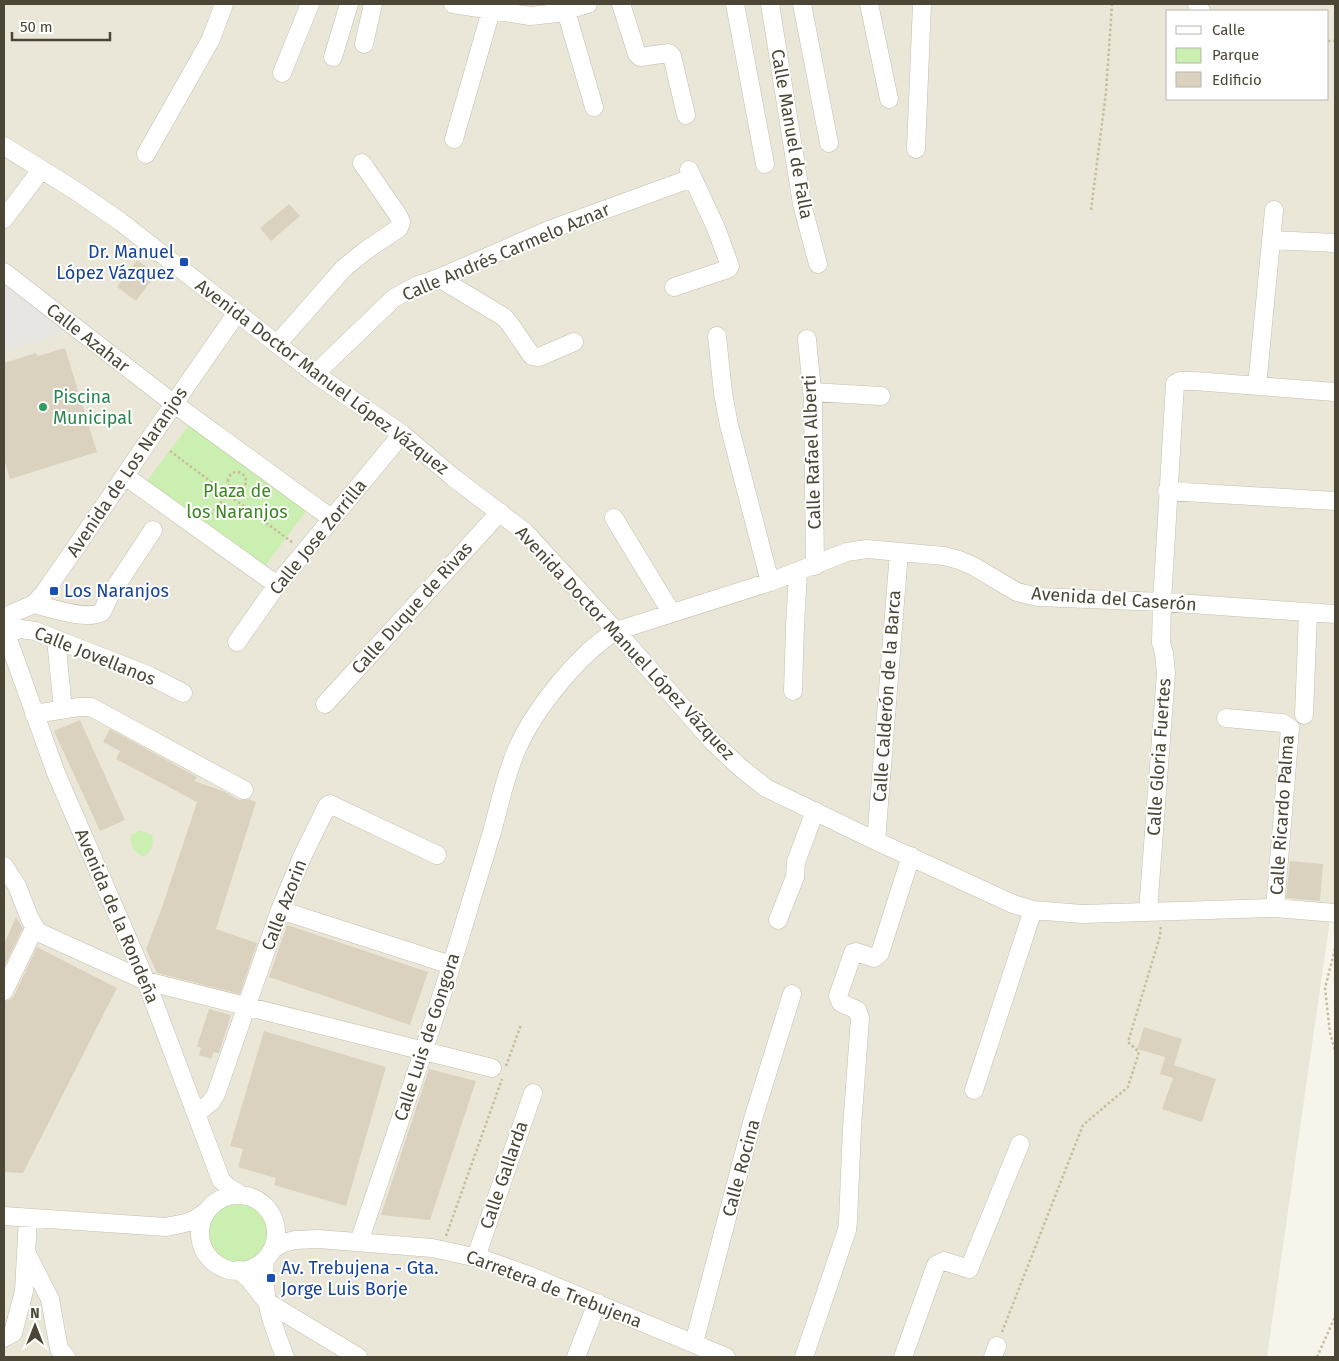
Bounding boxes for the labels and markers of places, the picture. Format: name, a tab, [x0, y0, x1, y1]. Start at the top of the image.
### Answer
place label: Dr. Manuel López Vázquez	[56, 241, 174, 284]
marker: Dr. Manuel López Vázquez	[178, 256, 190, 268]
place label: Piscina Municipal	[53, 386, 132, 429]
marker: Piscina Municipal	[37, 401, 49, 413]
place label: Los Naranjos	[64, 580, 169, 602]
marker: Los Naranjos	[48, 585, 60, 597]
place label: Av. Trebujena - Gta. Jorge Luis Borje	[281, 1257, 439, 1300]
marker: Av. Trebujena - Gta. Jorge Luis Borje	[265, 1272, 277, 1284]

